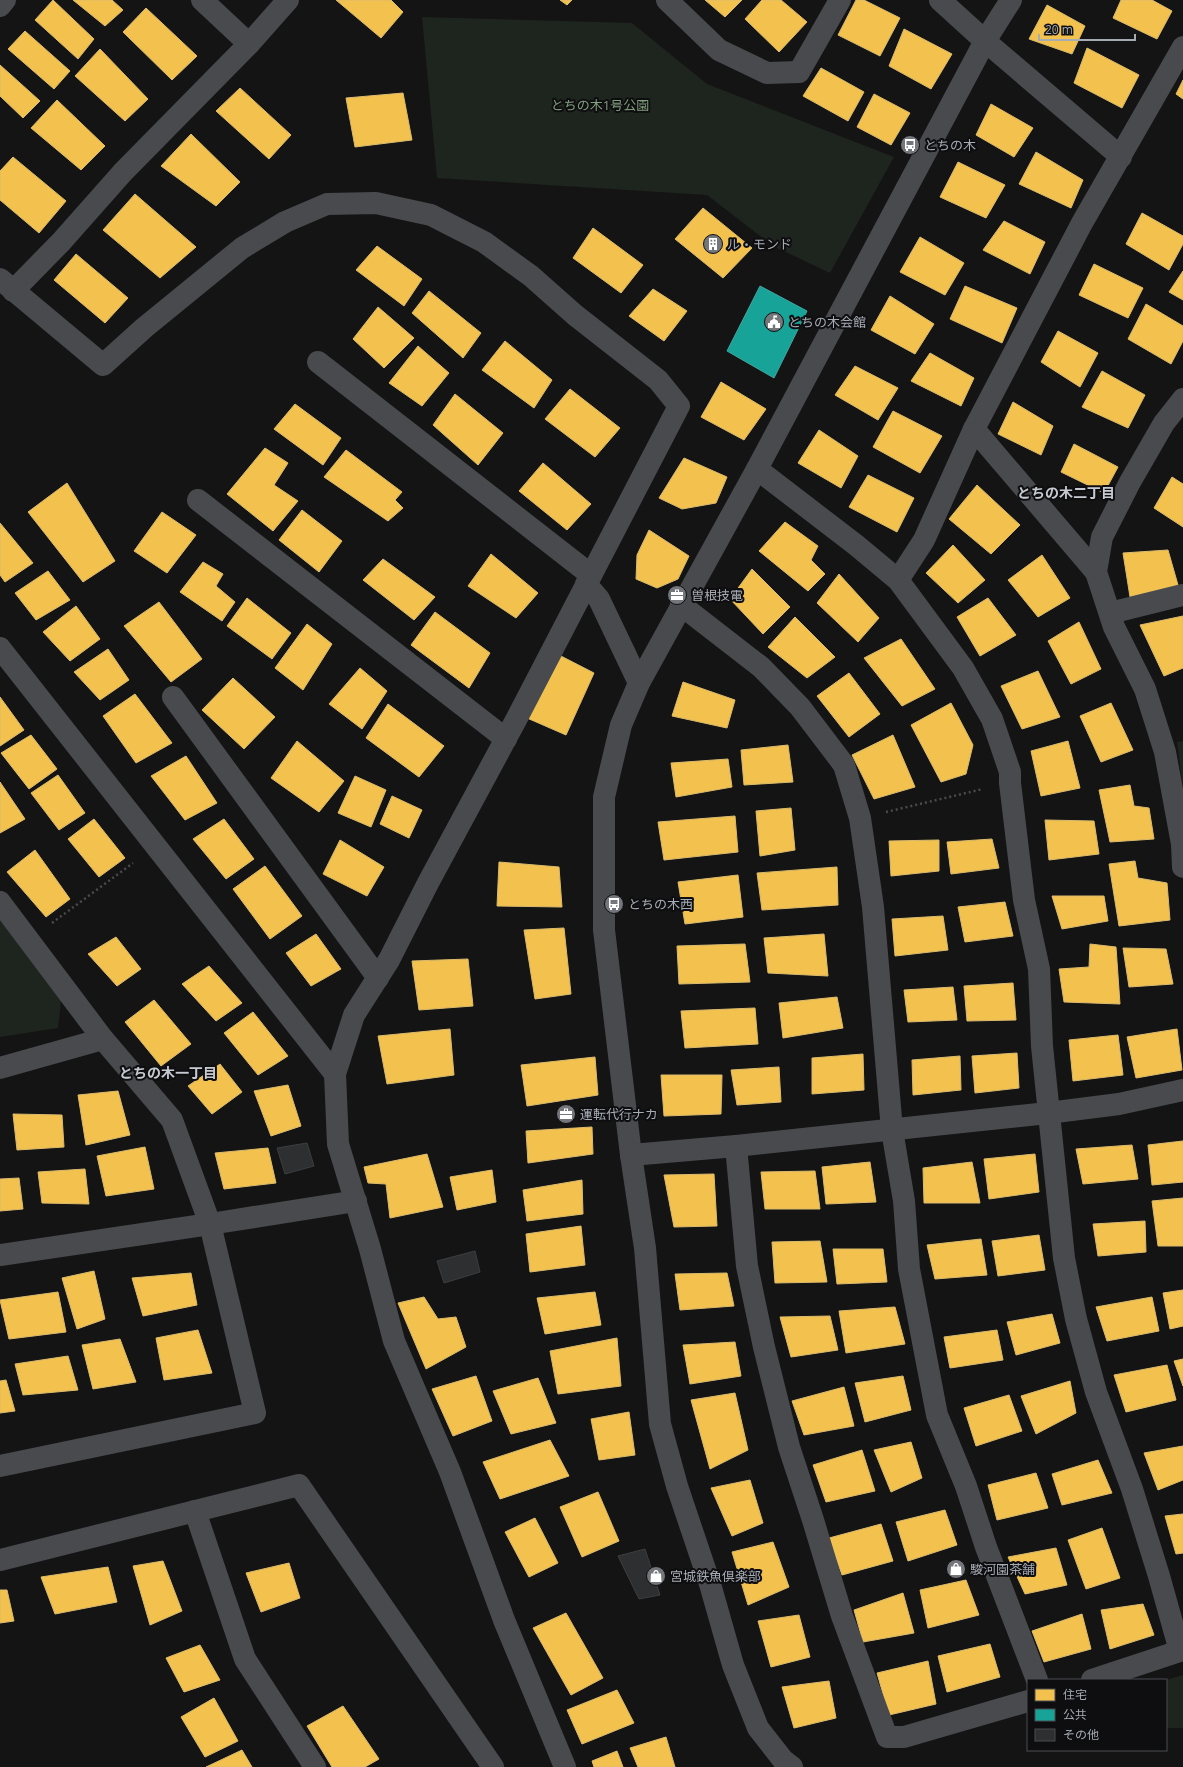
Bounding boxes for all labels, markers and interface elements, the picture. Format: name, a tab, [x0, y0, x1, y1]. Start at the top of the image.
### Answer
scale bar	[1039, 16, 1135, 42]
text: 20 m	[1045, 21, 1073, 38]
park label: とちの木1号公園	[551, 96, 649, 114]
bus stop icon: とちの木	[899, 134, 921, 156]
place label: とちの木	[924, 136, 976, 154]
building icon: ル・モンド	[702, 233, 724, 255]
place label: ル・モンド	[727, 235, 792, 253]
public building icon: とちの木会館	[763, 311, 785, 333]
place label: とちの木会館	[788, 313, 866, 331]
district label: とちの木二丁目	[1017, 483, 1115, 502]
office icon: 曽根技電	[666, 584, 688, 606]
place label: 曽根技電	[691, 586, 743, 604]
bus stop icon: とちの木西	[603, 893, 625, 915]
place label: とちの木西	[628, 895, 693, 913]
district label: とちの木一丁目	[119, 1063, 217, 1082]
office icon: 運転代行ナカ	[555, 1103, 577, 1125]
place label: 運転代行ナカ	[580, 1105, 658, 1123]
shop icon: 駿河園茶舗	[945, 1558, 967, 1580]
place label: 駿河園茶舗	[970, 1560, 1035, 1578]
shop icon: 宮城鉄魚倶楽部	[645, 1565, 667, 1587]
place label: 宮城鉄魚倶楽部	[670, 1567, 761, 1585]
legend	[1027, 1679, 1167, 1751]
text: 住宅	[1063, 1686, 1087, 1703]
text: 公共	[1063, 1706, 1087, 1723]
text: その他	[1063, 1726, 1099, 1743]

